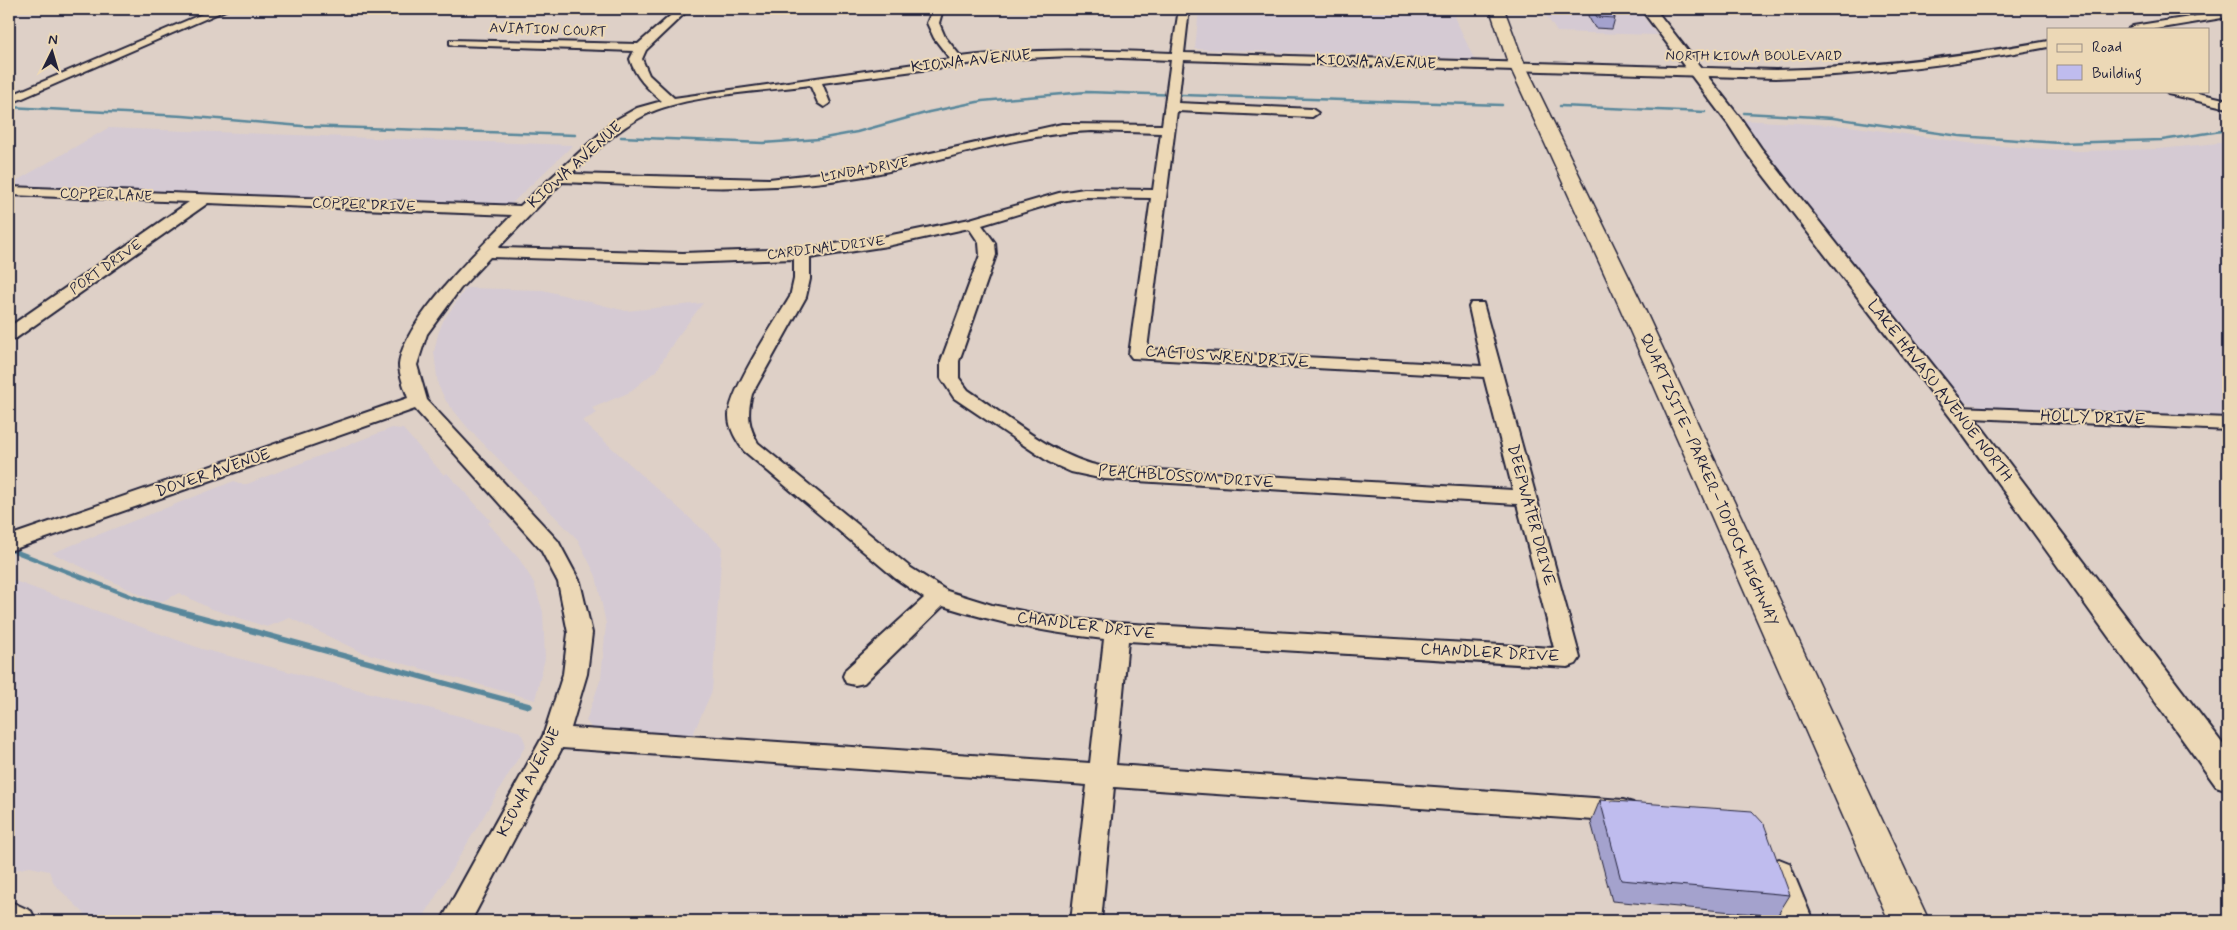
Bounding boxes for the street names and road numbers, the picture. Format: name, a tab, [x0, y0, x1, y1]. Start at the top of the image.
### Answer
street label: AVIATION COURT	[489, 19, 607, 41]
street label: KIOWA AVENUE	[910, 44, 1032, 78]
street label: NORTH KIOWA BOULEVARD	[1666, 47, 1842, 65]
street label: KIOWA AVENUE	[1315, 49, 1437, 75]
street label: KIOWA AVENUE	[523, 117, 627, 213]
street label: LINDA DRIVE	[820, 153, 910, 187]
street label: COPPER LANE	[60, 184, 152, 206]
street label: COPPER DRIVE	[312, 194, 416, 216]
street label: CARDINAL DRIVE	[766, 232, 886, 264]
street label: PORT DRIVE	[66, 235, 146, 299]
street label: LAKE HAVASU AVENUE NORTH	[1862, 296, 2018, 486]
street label: QUARTZSITE–PARKER–TOPOCK HIGHWAY	[1635, 330, 1783, 630]
street label: CACTUS WREN DRIVE	[1144, 341, 1310, 373]
street label: HOLLY DRIVE	[2040, 406, 2146, 430]
street label: DEEPWATER DRIVE	[1502, 442, 1560, 588]
street label: DOVER AVENUE	[153, 444, 273, 502]
street label: PEACHBLOSSOM DRIVE	[1097, 460, 1275, 494]
street label: CHANDLER DRIVE	[1016, 607, 1156, 645]
street label: CHANDLER DRIVE	[1420, 639, 1560, 667]
street label: KIOWA AVENUE	[492, 724, 566, 840]

